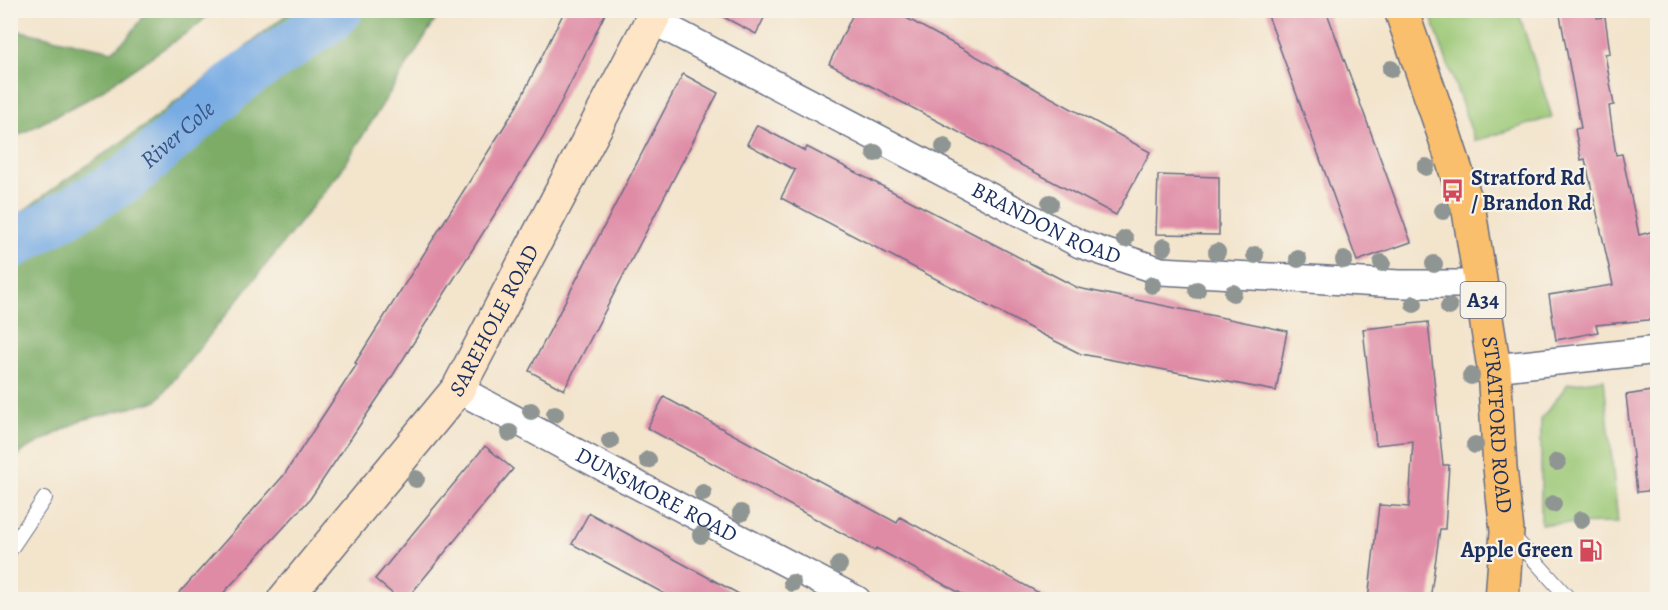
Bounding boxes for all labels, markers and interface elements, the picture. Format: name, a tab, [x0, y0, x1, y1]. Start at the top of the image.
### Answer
water label: River Cole	[133, 93, 222, 176]
place label: Stratford Rd / Brandon Rd	[1471, 163, 1592, 218]
street label: BRANDON ROAD	[966, 175, 1125, 272]
bus stop icon: Stratford Rd / Brandon Rd	[1440, 178, 1466, 204]
street label: SAREHOLE ROAD	[442, 239, 546, 403]
road number: A34	[1460, 282, 1506, 318]
street label: STRATFORD ROAD	[1474, 334, 1520, 515]
street label: DUNSMORE ROAD	[570, 440, 743, 550]
place label: Apple Green	[1460, 535, 1573, 565]
fuel station icon: Apple Green	[1578, 537, 1604, 563]

